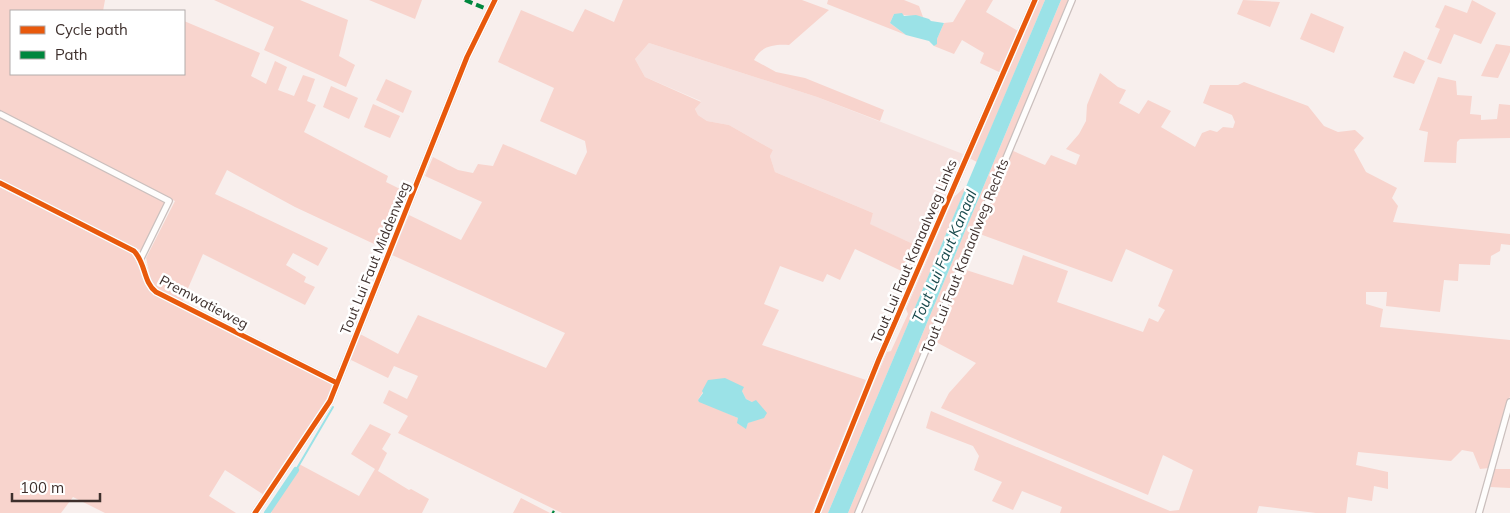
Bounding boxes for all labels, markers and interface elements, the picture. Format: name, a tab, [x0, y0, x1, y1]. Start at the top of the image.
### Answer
legend	[10, 10, 185, 75]
text: Cycle path	[55, 20, 128, 39]
text: Path	[55, 45, 87, 64]
street label: Tout Lui Faut Kanaalweg Rechts	[918, 156, 1012, 356]
street label: Tout Lui Faut Kanaalweg Links	[868, 157, 960, 345]
street label: Tout Lui Faut Middenweg	[336, 179, 414, 337]
water label: Tout Lui Faut Kanaal	[908, 187, 980, 325]
street label: Premwatieweg	[156, 271, 252, 333]
scale bar	[12, 470, 100, 502]
text: 100 m	[20, 478, 64, 497]

